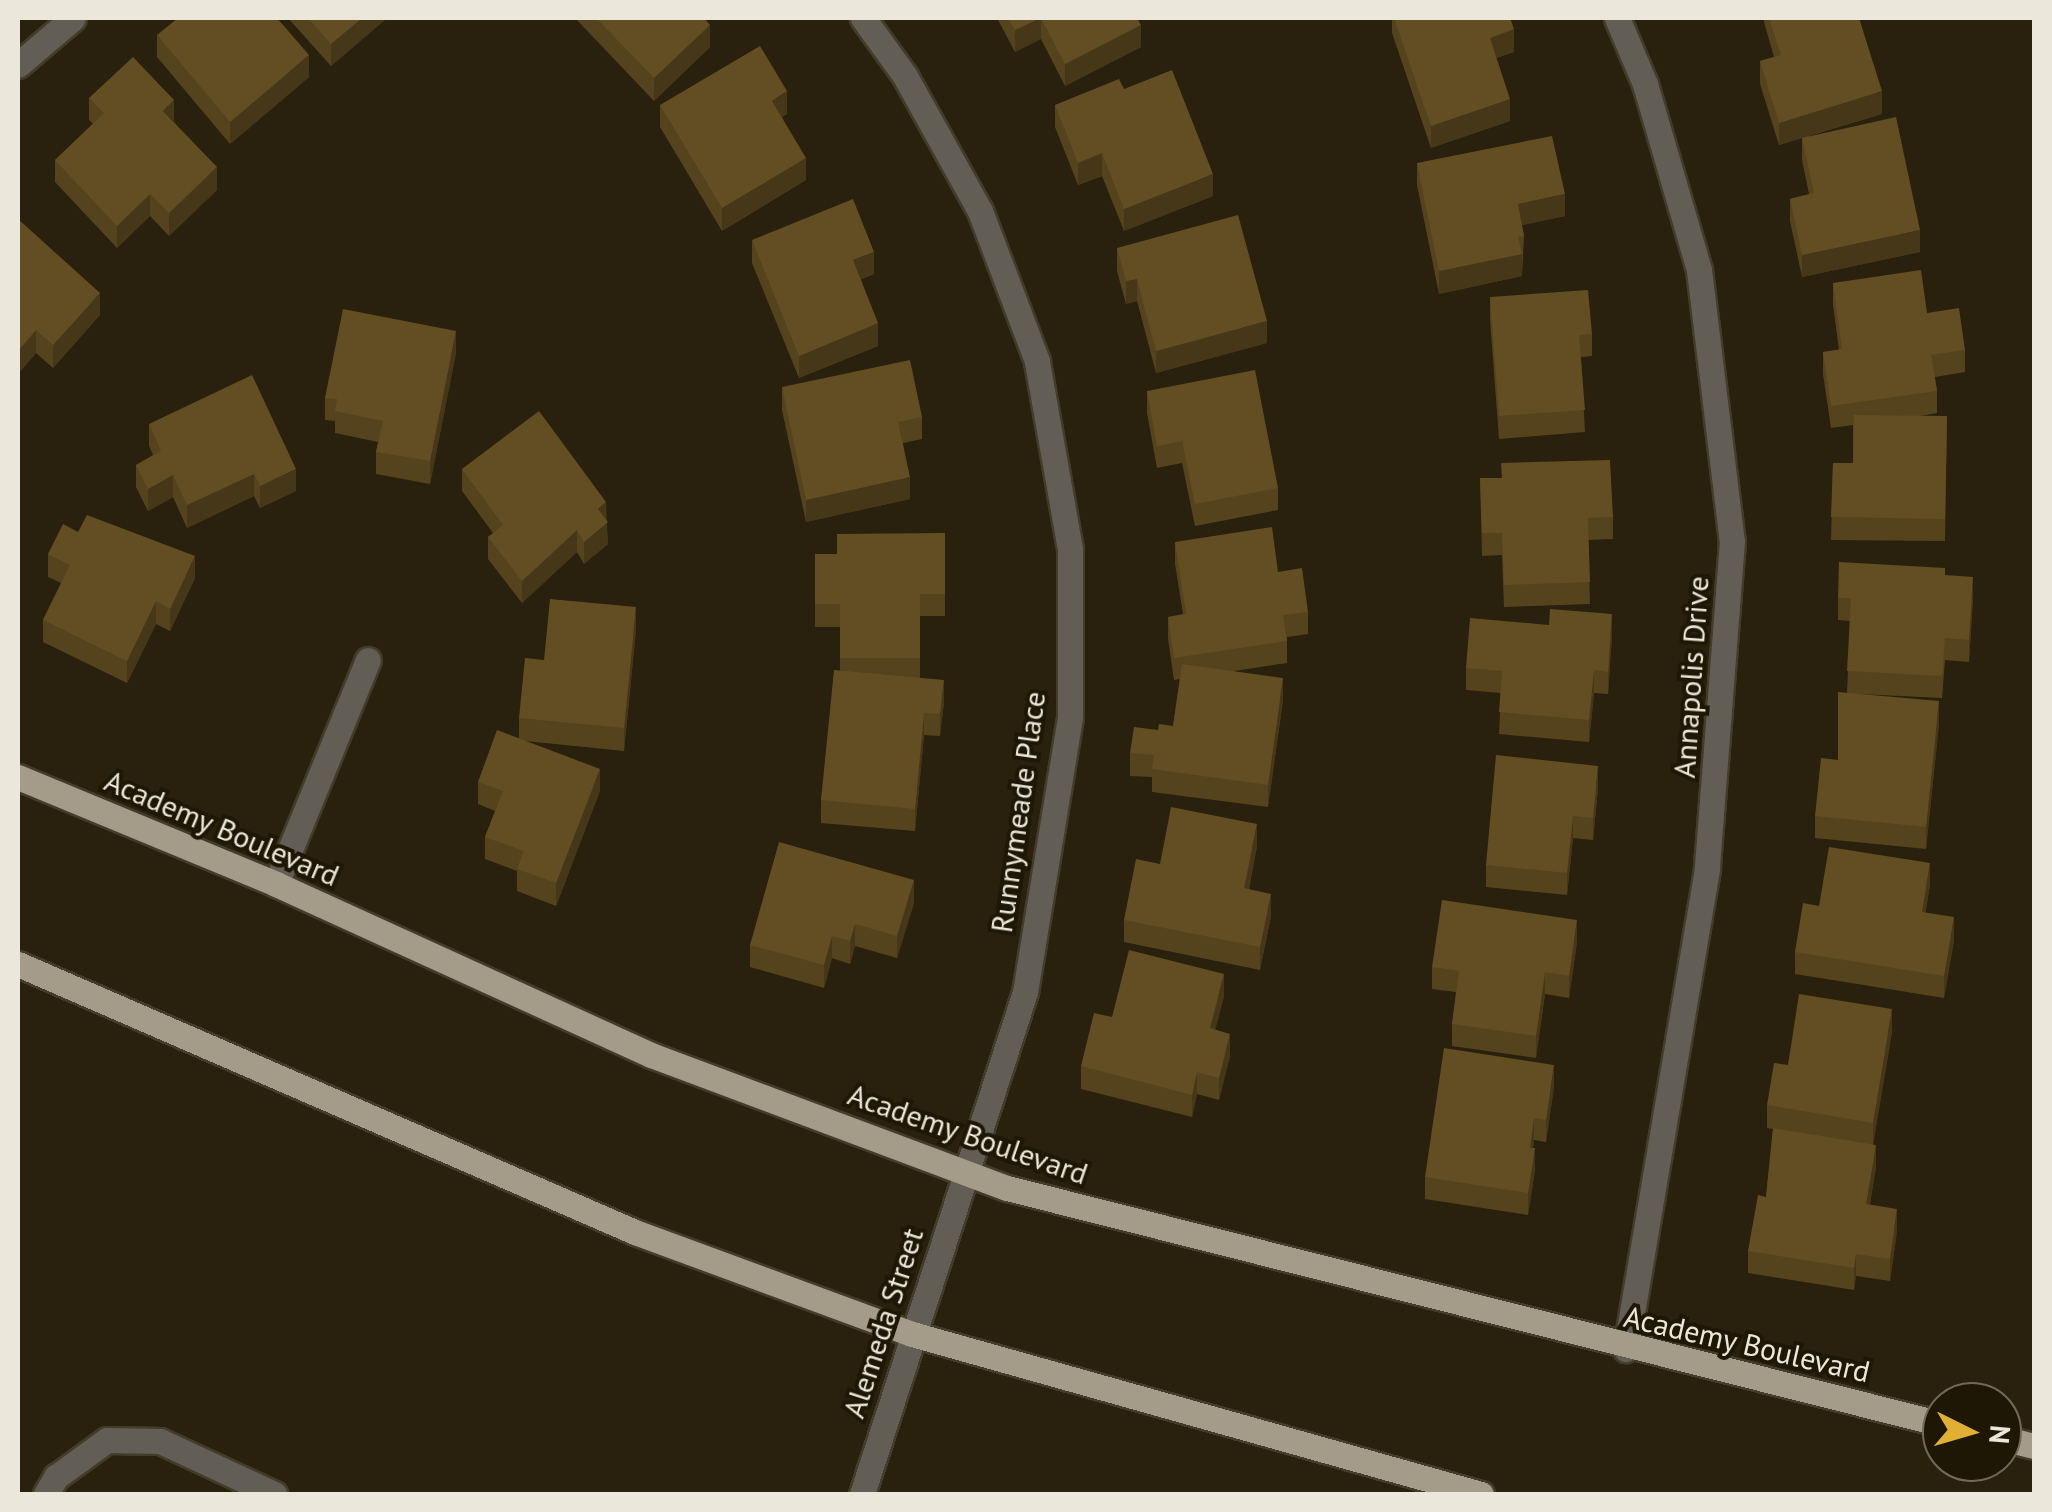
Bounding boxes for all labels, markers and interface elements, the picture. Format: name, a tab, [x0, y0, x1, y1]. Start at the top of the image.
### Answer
street label: Annapolis Drive	[1666, 575, 1716, 779]
street label: Runnymeade Place	[983, 689, 1053, 935]
street label: Academy Boulevard	[99, 762, 345, 894]
street label: Academy Boulevard	[843, 1076, 1093, 1192]
street label: Alemeda Street	[835, 1224, 931, 1422]
street label: Academy Boulevard	[1620, 1298, 1874, 1390]
north arrow	[1922, 1382, 2022, 1482]
text: N	[1981, 1424, 2020, 1445]

